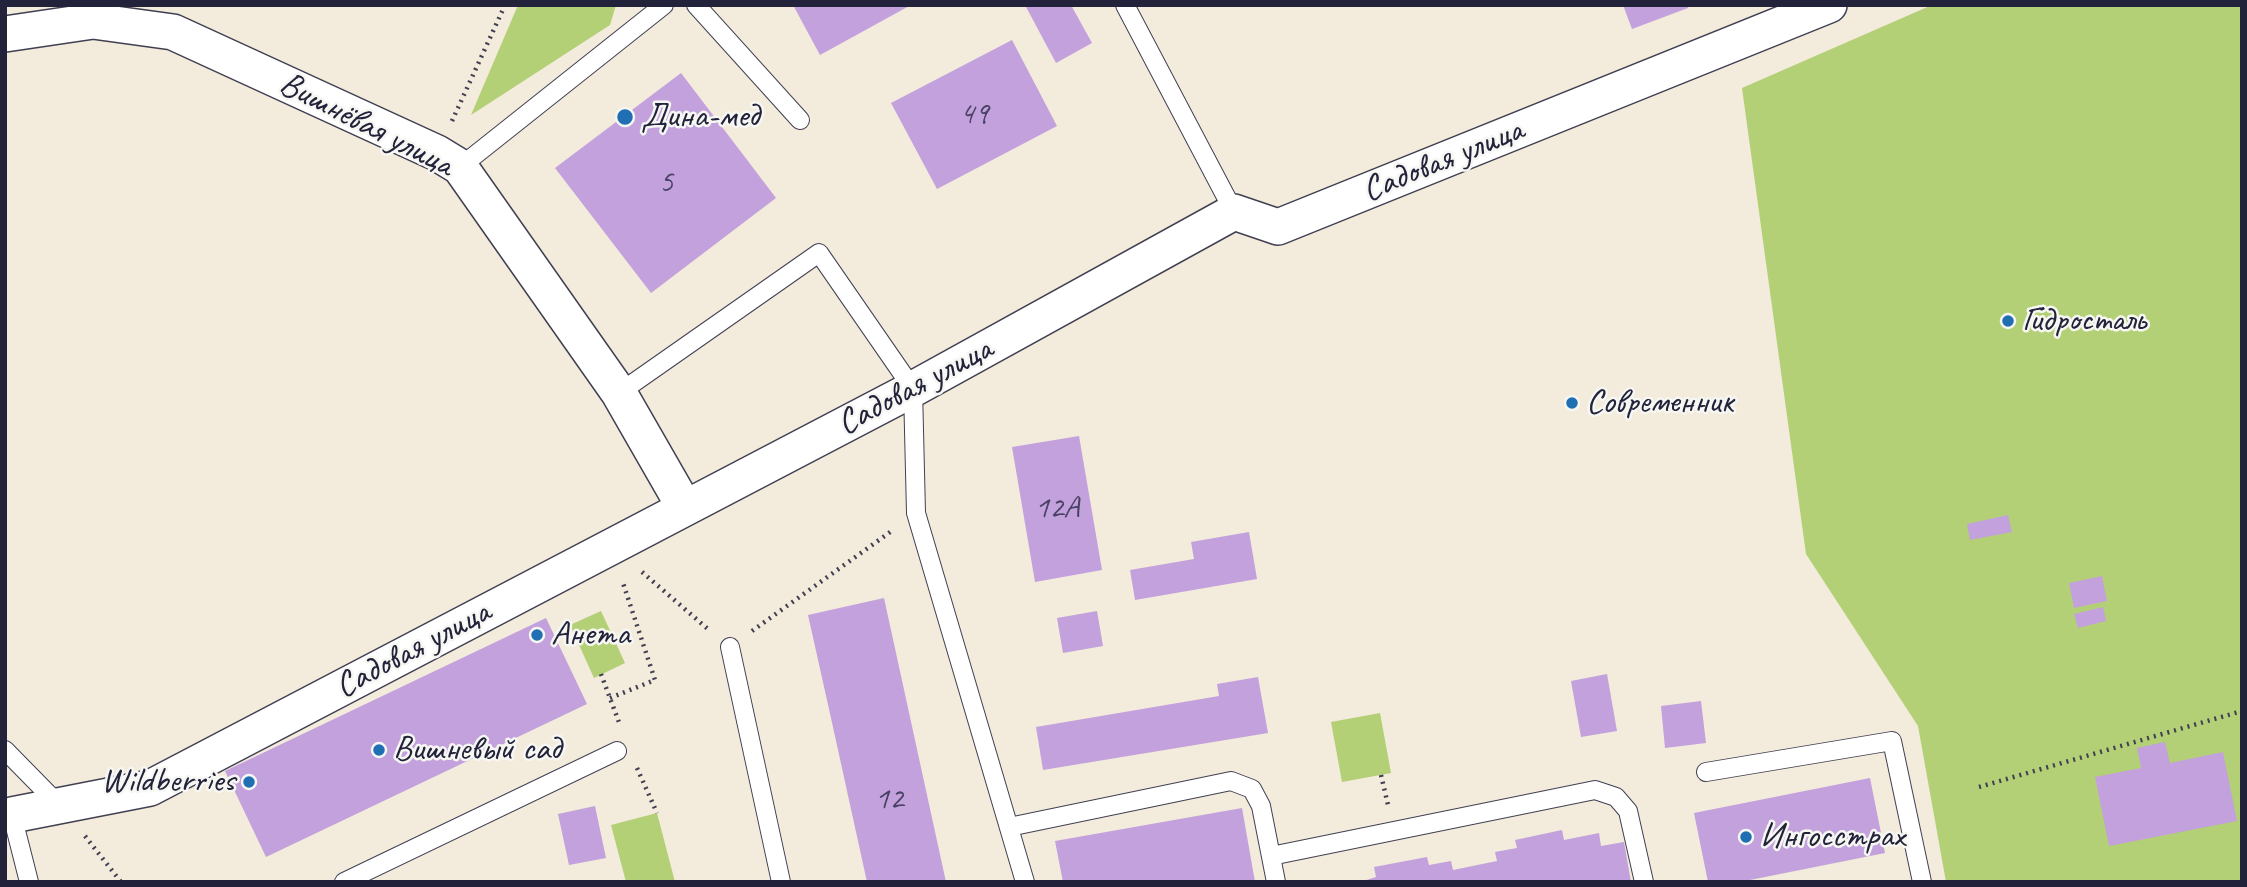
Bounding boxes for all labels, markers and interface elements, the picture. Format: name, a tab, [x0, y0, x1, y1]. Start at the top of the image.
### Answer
street label: Вишнёвая улица	[272, 63, 460, 187]
place label: Дина-мед	[641, 96, 759, 138]
house number: 49	[960, 96, 988, 134]
marker: Дина-мед	[615, 107, 635, 127]
street label: Садовая улица	[1356, 110, 1530, 212]
house number: 5	[659, 164, 673, 202]
place label: Гидросталь	[2022, 300, 2146, 342]
marker: Гидросталь	[2000, 313, 2016, 329]
street label: Садовая улица	[830, 329, 1000, 445]
place label: Современник	[1586, 382, 1733, 424]
marker: Современник	[1564, 395, 1580, 411]
house number: 12А	[1035, 490, 1079, 528]
street label: Садовая улица	[328, 592, 498, 708]
place label: Анета	[551, 614, 630, 656]
marker: Анета	[529, 627, 545, 643]
place label: Вишневый сад	[393, 729, 561, 771]
marker: Вишневый сад	[371, 742, 387, 758]
place label: Wildberries	[101, 761, 235, 803]
marker: Wildberries	[241, 774, 257, 790]
house number: 12	[875, 781, 903, 819]
place label: Ингосстрах	[1760, 816, 1905, 858]
marker: Ингосстрах	[1738, 829, 1754, 845]

